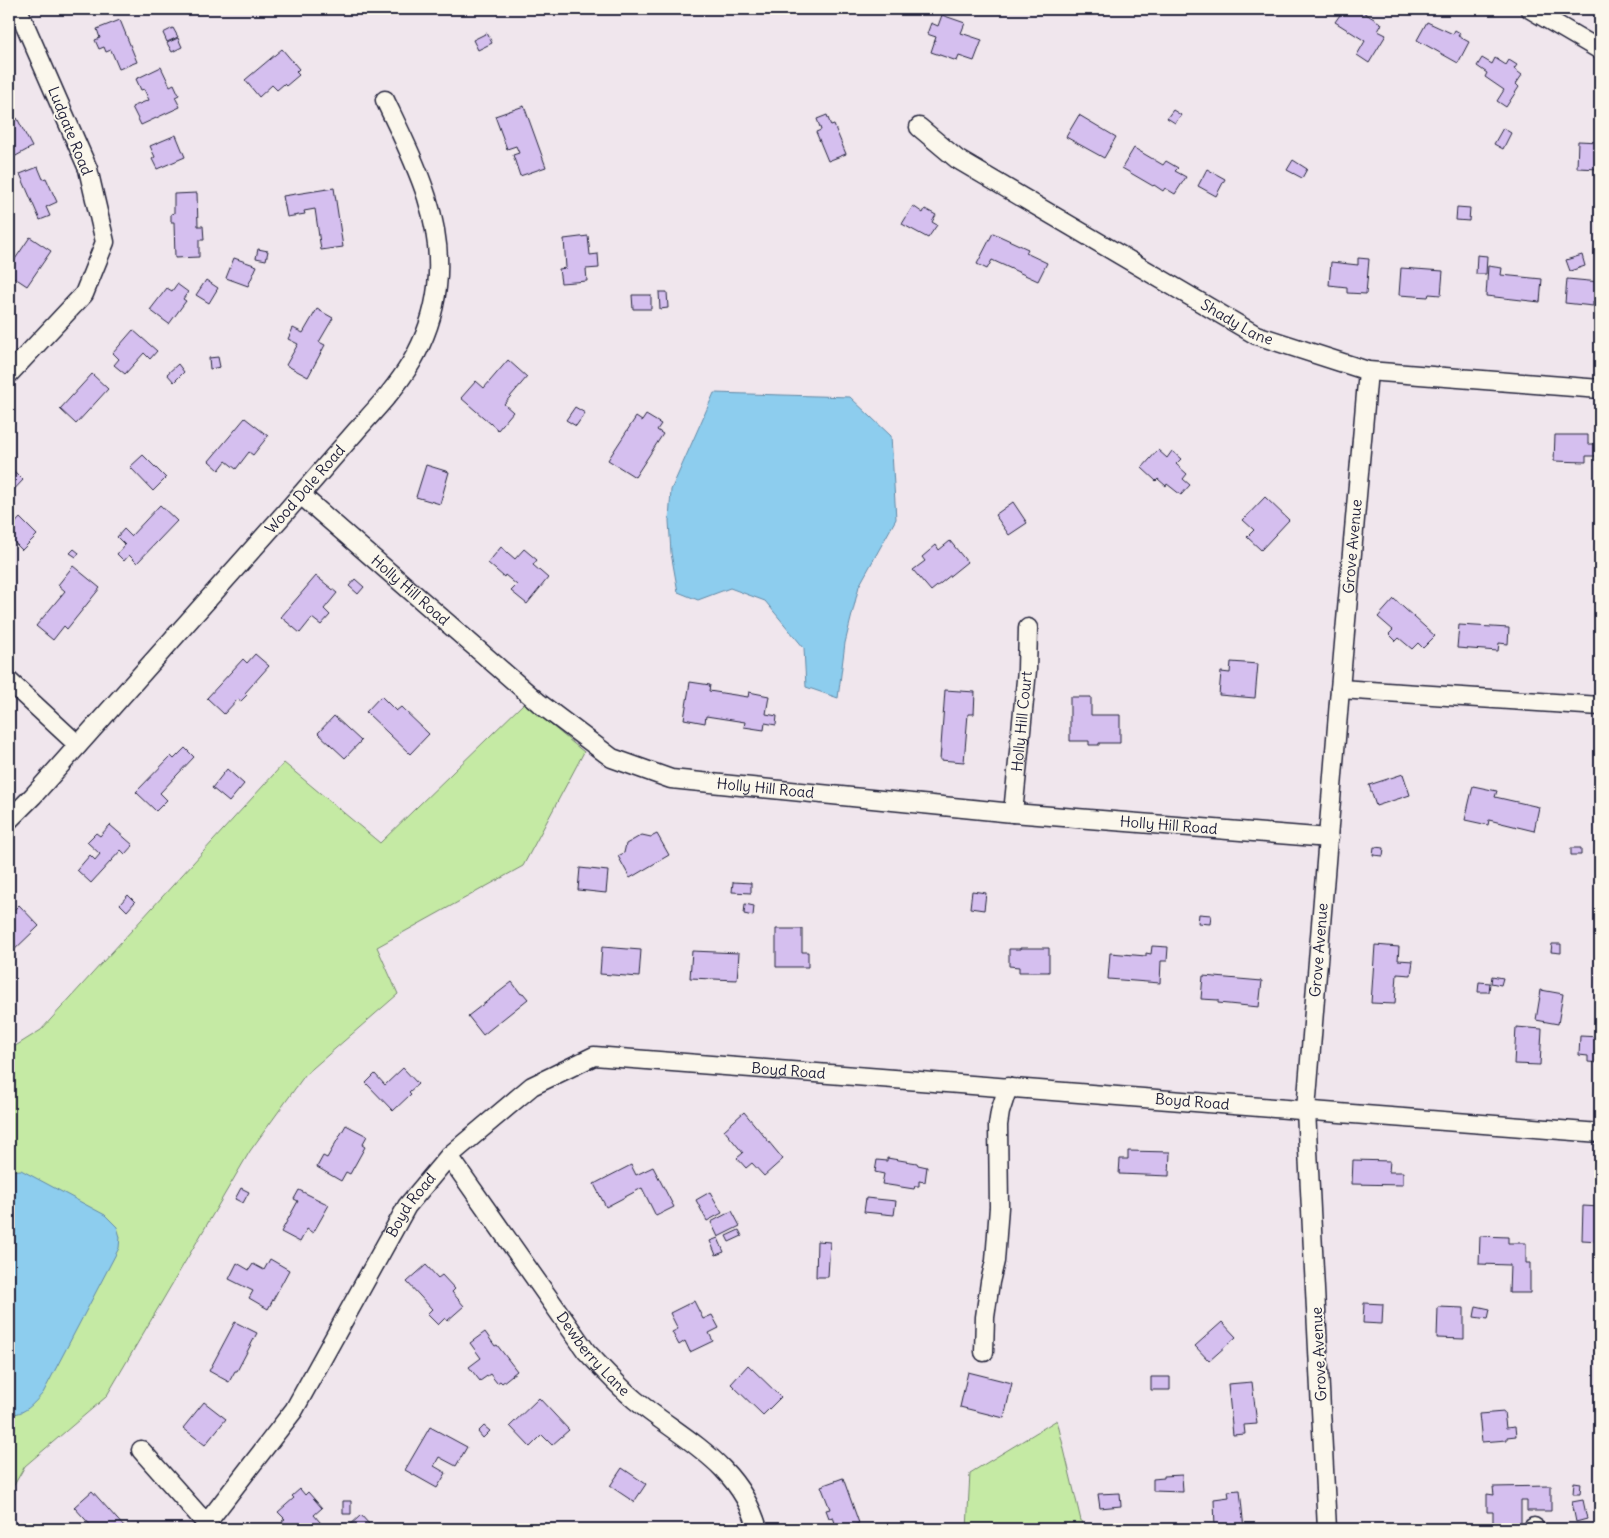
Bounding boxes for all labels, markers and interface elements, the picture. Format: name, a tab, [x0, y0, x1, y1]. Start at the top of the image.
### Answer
street label: Ludgate Road	[44, 84, 97, 178]
street label: Shady Lane	[1198, 295, 1276, 349]
street label: Wood Dale Road	[261, 441, 349, 537]
street label: Grove Avenue	[1338, 498, 1366, 594]
street label: Holly Hill Road	[367, 551, 454, 629]
street label: Holly Hill Court	[1007, 670, 1036, 772]
street label: Holly Hill Road	[716, 774, 815, 802]
street label: Holly Hill Road	[1119, 811, 1218, 838]
street label: Grove Avenue	[1305, 902, 1332, 998]
street label: Boyd Road	[751, 1058, 826, 1083]
street label: Boyd Road	[1154, 1089, 1230, 1114]
street label: Boyd Road	[382, 1169, 440, 1240]
street label: Grove Avenue	[1307, 1306, 1330, 1402]
street label: Dewberry Lane	[552, 1308, 634, 1400]

